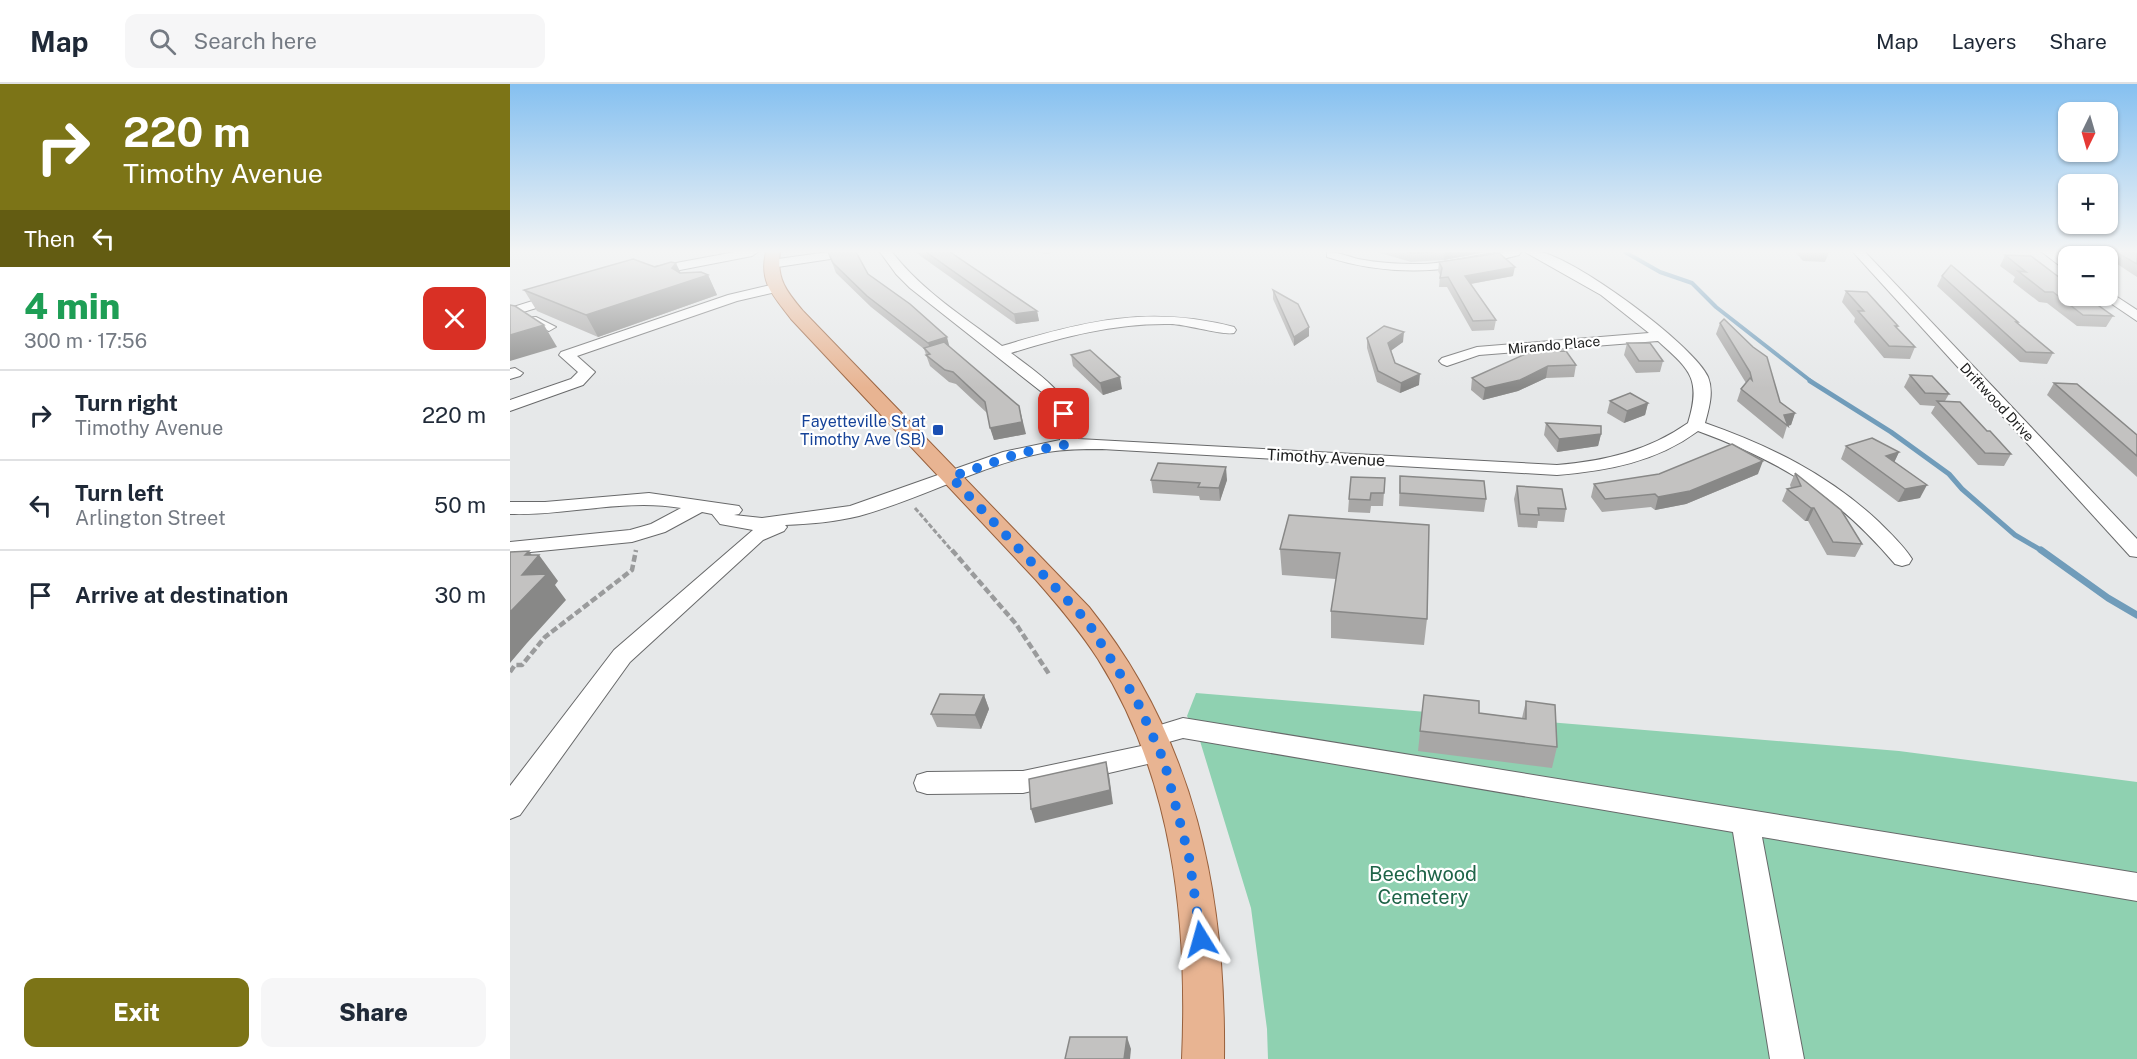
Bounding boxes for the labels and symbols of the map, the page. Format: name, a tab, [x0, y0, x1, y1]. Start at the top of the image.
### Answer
north arrow	[2058, 102, 2118, 162]
street label: Mirando Place	[1507, 333, 1601, 357]
street label: Driftwood Drive	[1957, 360, 2037, 444]
pin	[1038, 388, 1089, 439]
place label: Fayetteville St at Timothy Ave (SB)	[800, 412, 926, 449]
marker: Fayetteville St at Timothy Ave (SB)	[931, 423, 945, 437]
street label: Timothy Avenue	[1266, 445, 1386, 470]
park label: Beechwood Cemetery	[1369, 862, 1477, 909]
position arrow	[1169, 907, 1233, 971]

